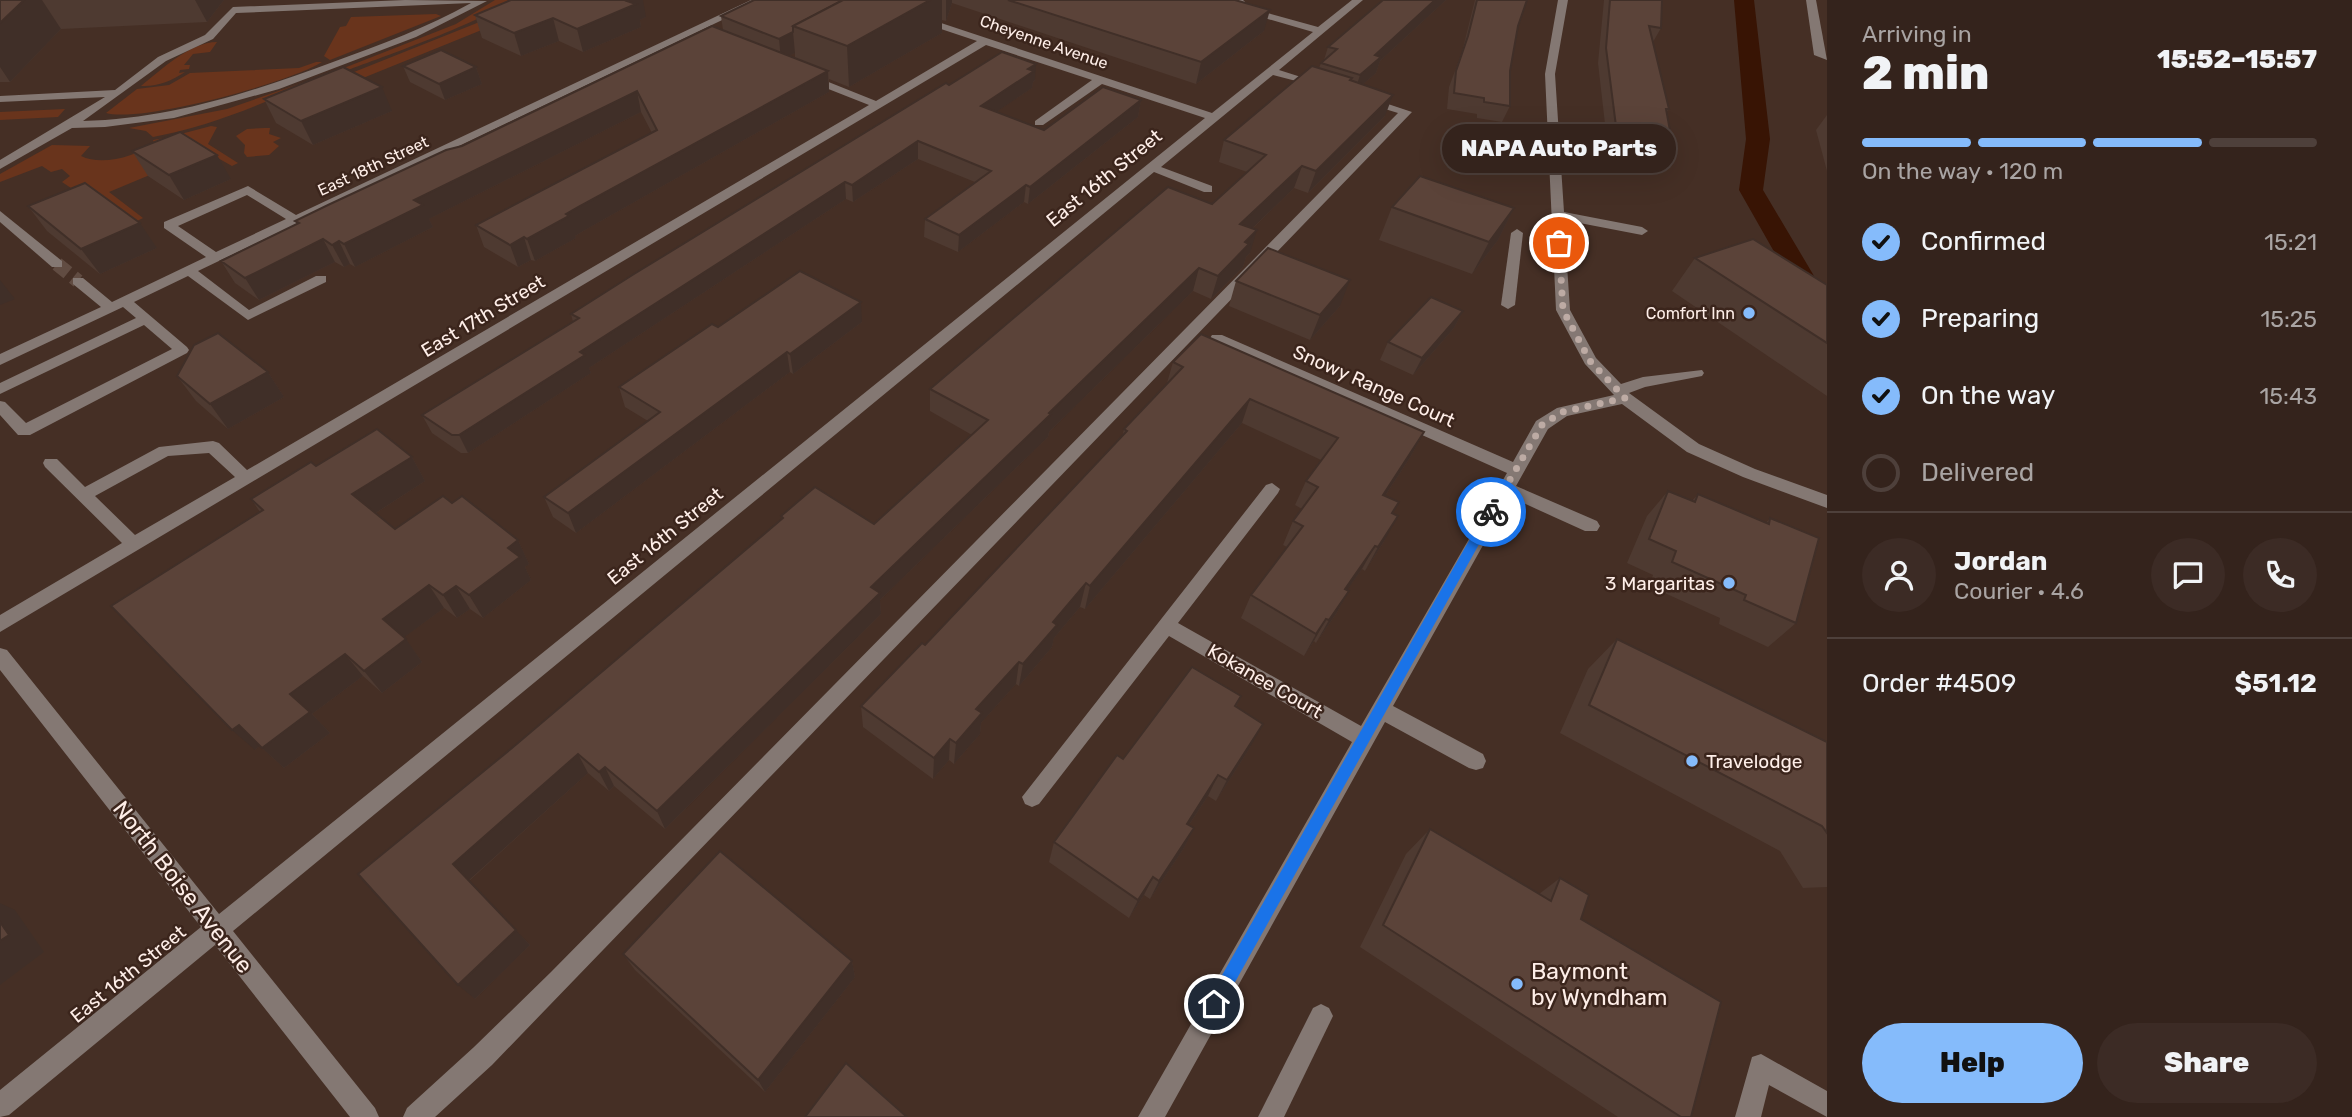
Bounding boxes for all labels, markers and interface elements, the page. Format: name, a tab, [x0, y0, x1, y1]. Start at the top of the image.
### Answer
street label: Cheyenne Avenue	[977, 11, 1111, 73]
text: Arriving in	[1862, 20, 1972, 48]
text: 15:52–15:57	[2157, 44, 2317, 75]
text: 2 min	[1862, 46, 1989, 101]
street label: East 16th Street	[1042, 124, 1167, 232]
callout: NAPA Auto Parts	[1442, 124, 1676, 173]
street label: East 18th Street	[315, 132, 431, 200]
text: NAPA Auto Parts	[1461, 134, 1657, 162]
text: On the way · 120 m	[1862, 157, 2063, 185]
pin	[1529, 213, 1589, 273]
icon: check	[1862, 223, 1900, 261]
icon: bag	[1540, 224, 1578, 262]
text: Confirmed	[1921, 226, 2046, 257]
text: 15:21	[2264, 228, 2317, 256]
street label: East 17th Street	[417, 270, 550, 362]
icon: check	[1862, 300, 1900, 338]
text: Preparing	[1921, 303, 2039, 334]
place label: Comfort Inn	[1646, 304, 1735, 323]
marker: Comfort Inn	[1741, 305, 1757, 321]
text: 15:25	[2260, 305, 2317, 333]
street label: Snowy Range Court	[1290, 340, 1459, 432]
icon: check	[1862, 377, 1900, 415]
text: On the way	[1921, 380, 2055, 411]
text: 15:43	[2260, 382, 2317, 410]
text: Delivered	[1921, 457, 2034, 488]
courier	[1456, 477, 1526, 547]
street label: East 16th Street	[603, 482, 728, 590]
icon: bike	[1472, 493, 1510, 531]
button: person	[1862, 538, 1936, 612]
button: chat	[2151, 538, 2225, 612]
button: phone	[2243, 538, 2317, 612]
text: Jordan	[1954, 546, 2047, 577]
place label: 3 Margaritas	[1605, 572, 1715, 595]
marker: 3 Margaritas	[1721, 575, 1737, 591]
text: Courier · 4.6	[1954, 577, 2084, 605]
street label: Kokanee Court	[1203, 639, 1327, 723]
text: Order #4509	[1862, 668, 2017, 699]
text: $51.12	[2235, 668, 2317, 699]
place label: Travelodge	[1706, 750, 1802, 773]
marker: Travelodge	[1684, 753, 1700, 769]
street label: North Boise Avenue	[107, 795, 259, 979]
street label: East 16th Street	[66, 920, 191, 1028]
place label: Baymont by Wyndham	[1531, 957, 1667, 1011]
pin	[1184, 974, 1244, 1034]
marker: Baymont by Wyndham	[1509, 976, 1525, 992]
icon: home	[1195, 985, 1233, 1023]
button: Help	[1862, 1023, 2083, 1103]
button: Share	[2097, 1023, 2317, 1103]

